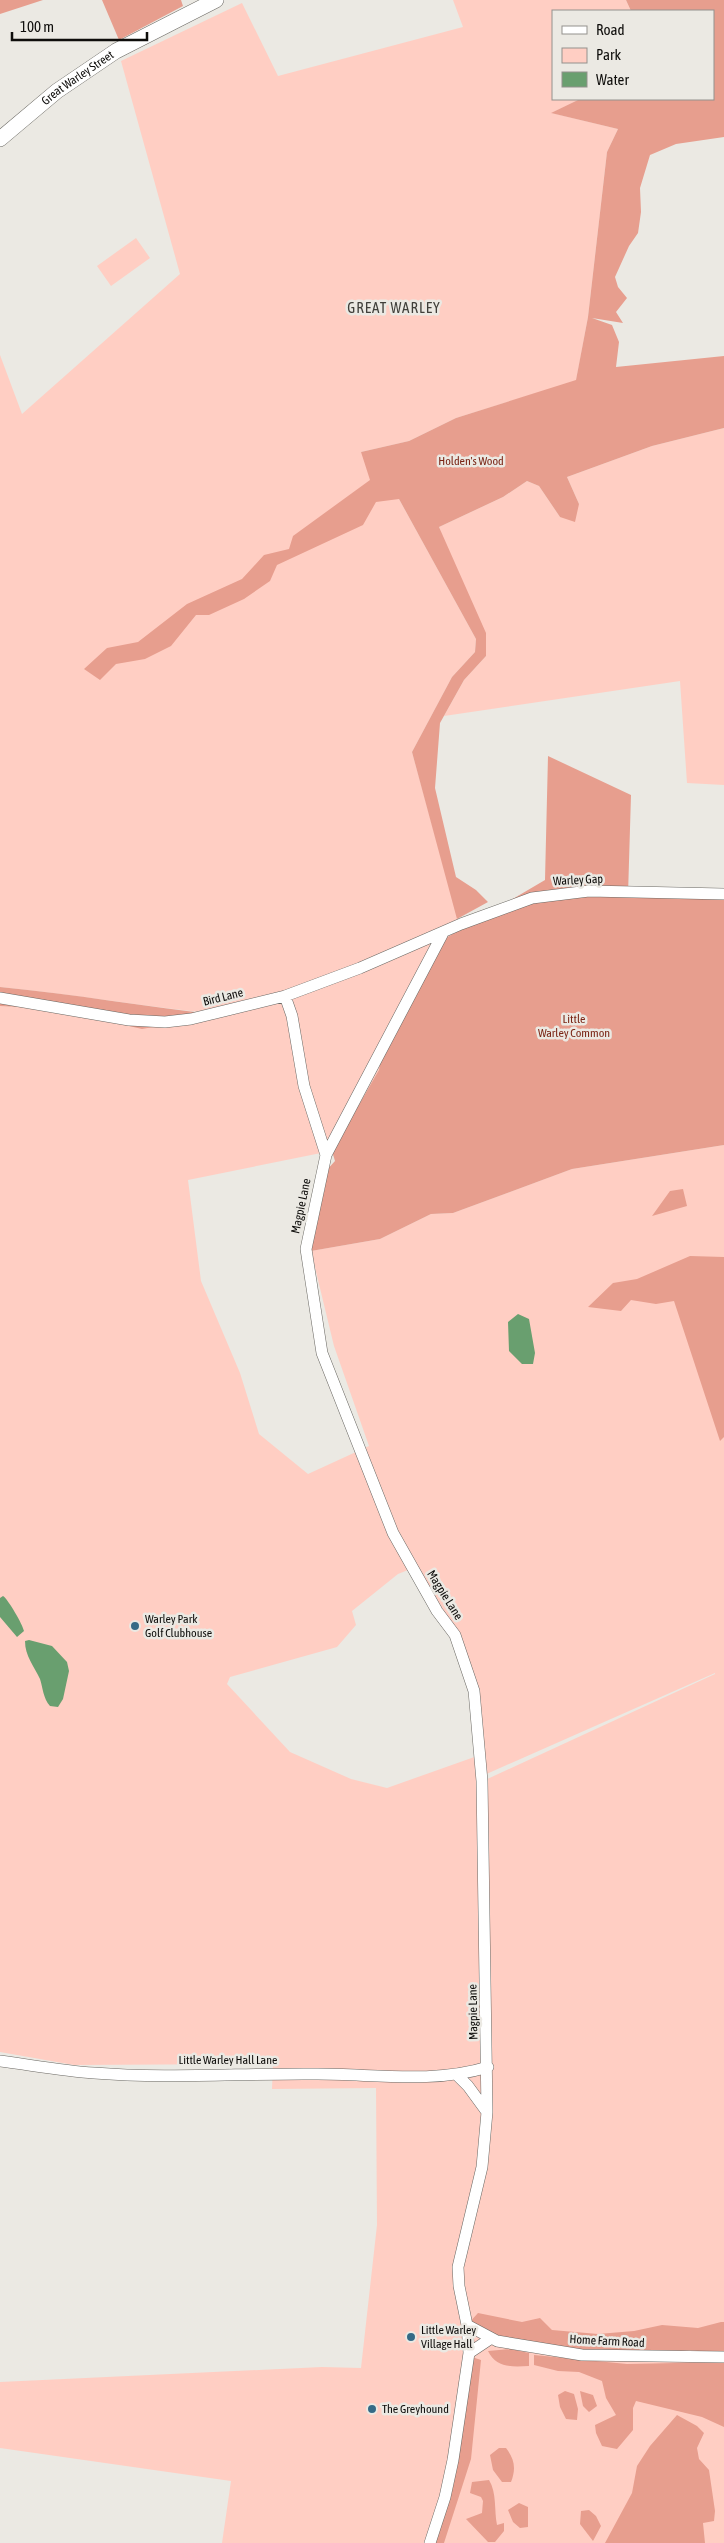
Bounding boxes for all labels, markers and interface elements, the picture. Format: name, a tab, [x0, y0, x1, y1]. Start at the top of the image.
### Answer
scale bar	[12, 10, 148, 42]
legend	[552, 10, 714, 100]
text: 100 m	[20, 18, 54, 35]
text: Road	[596, 21, 625, 38]
text: Park	[596, 46, 621, 63]
street label: Great Warley Street	[39, 47, 117, 108]
text: Water	[596, 71, 629, 88]
district label: GREAT WARLEY	[347, 299, 441, 316]
park label: Holden's Wood	[438, 454, 504, 468]
street label: Warley Gap	[553, 872, 604, 888]
street label: Bird Lane	[202, 985, 244, 1009]
park label: Little Warley Common	[538, 1012, 610, 1040]
street label: Magpie Lane	[288, 1177, 314, 1235]
street label: Magpie Lane	[424, 1568, 466, 1622]
place label: Warley Park Golf Clubhouse	[145, 1612, 212, 1640]
marker: Warley Park Golf Clubhouse	[129, 1620, 141, 1632]
street label: Magpie Lane	[466, 1984, 480, 2040]
street label: Little Warley Hall Lane	[179, 2053, 277, 2067]
place label: Little Warley Village Hall	[421, 2323, 476, 2351]
marker: Little Warley Village Hall	[405, 2331, 417, 2343]
street label: Home Farm Road	[569, 2332, 645, 2350]
place label: The Greyhound	[382, 2402, 449, 2416]
marker: The Greyhound	[366, 2403, 378, 2415]

